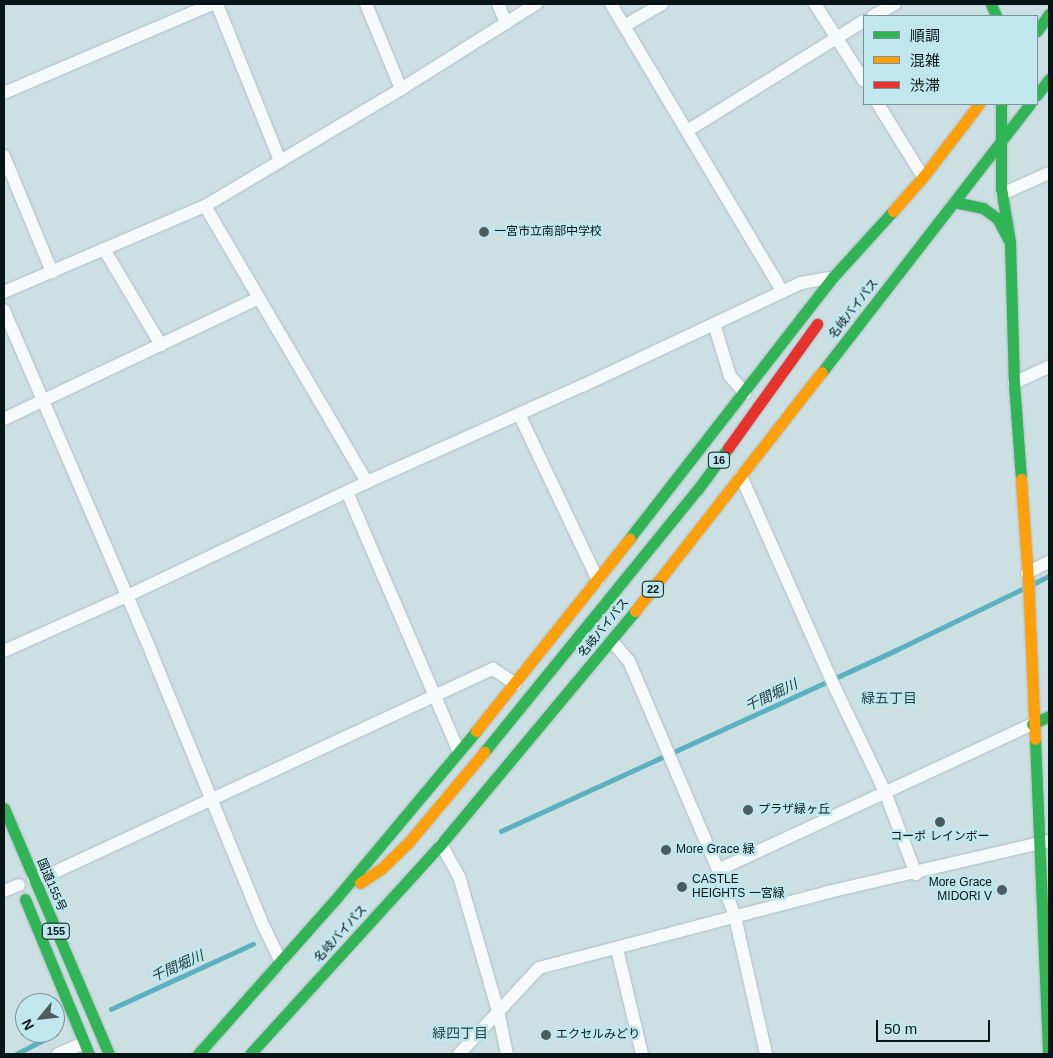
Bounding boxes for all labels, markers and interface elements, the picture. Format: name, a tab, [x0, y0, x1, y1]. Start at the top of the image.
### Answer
legend	[863, 15, 1038, 105]
text: 順調	[910, 27, 940, 44]
text: 混雑	[910, 52, 940, 69]
text: 渋滞	[910, 77, 940, 94]
place label: 一宮市立南部中学校	[494, 225, 602, 239]
marker: 一宮市立南部中学校	[478, 226, 490, 238]
street label: 名岐バイパス	[826, 276, 882, 342]
road number: 16	[708, 452, 730, 468]
road number: 22	[642, 580, 664, 598]
street label: 名岐バイパス	[576, 595, 632, 661]
water label: 千間堀川	[742, 676, 800, 714]
district label: 緑五丁目	[861, 690, 917, 706]
place label: プラザ緑ヶ丘	[758, 803, 830, 817]
marker: プラザ緑ヶ丘	[742, 804, 754, 816]
marker: コーポ レインボー	[934, 816, 946, 828]
place label: コーポ レインボー	[890, 830, 990, 844]
place label: More Grace 緑	[676, 843, 755, 857]
marker: More Grace 緑	[660, 844, 672, 856]
street label: 国道155号	[33, 856, 69, 914]
place label: CASTLE HEIGHTS 一宮緑	[692, 873, 785, 901]
place label: More Grace MIDORI V	[929, 876, 992, 904]
marker: CASTLE HEIGHTS 一宮緑	[676, 881, 688, 893]
marker: More Grace MIDORI V	[996, 884, 1008, 896]
street label: 名岐バイパス	[312, 902, 370, 966]
road number: 155	[41, 922, 71, 939]
water label: 千間堀川	[148, 947, 206, 985]
north arrow	[15, 993, 65, 1043]
scale bar	[878, 1010, 992, 1042]
text: N	[18, 1016, 37, 1033]
text: 50 m	[884, 1020, 917, 1037]
district label: 緑四丁目	[432, 1025, 488, 1041]
place label: エクセルみどり	[556, 1028, 640, 1042]
marker: エクセルみどり	[540, 1029, 552, 1041]

